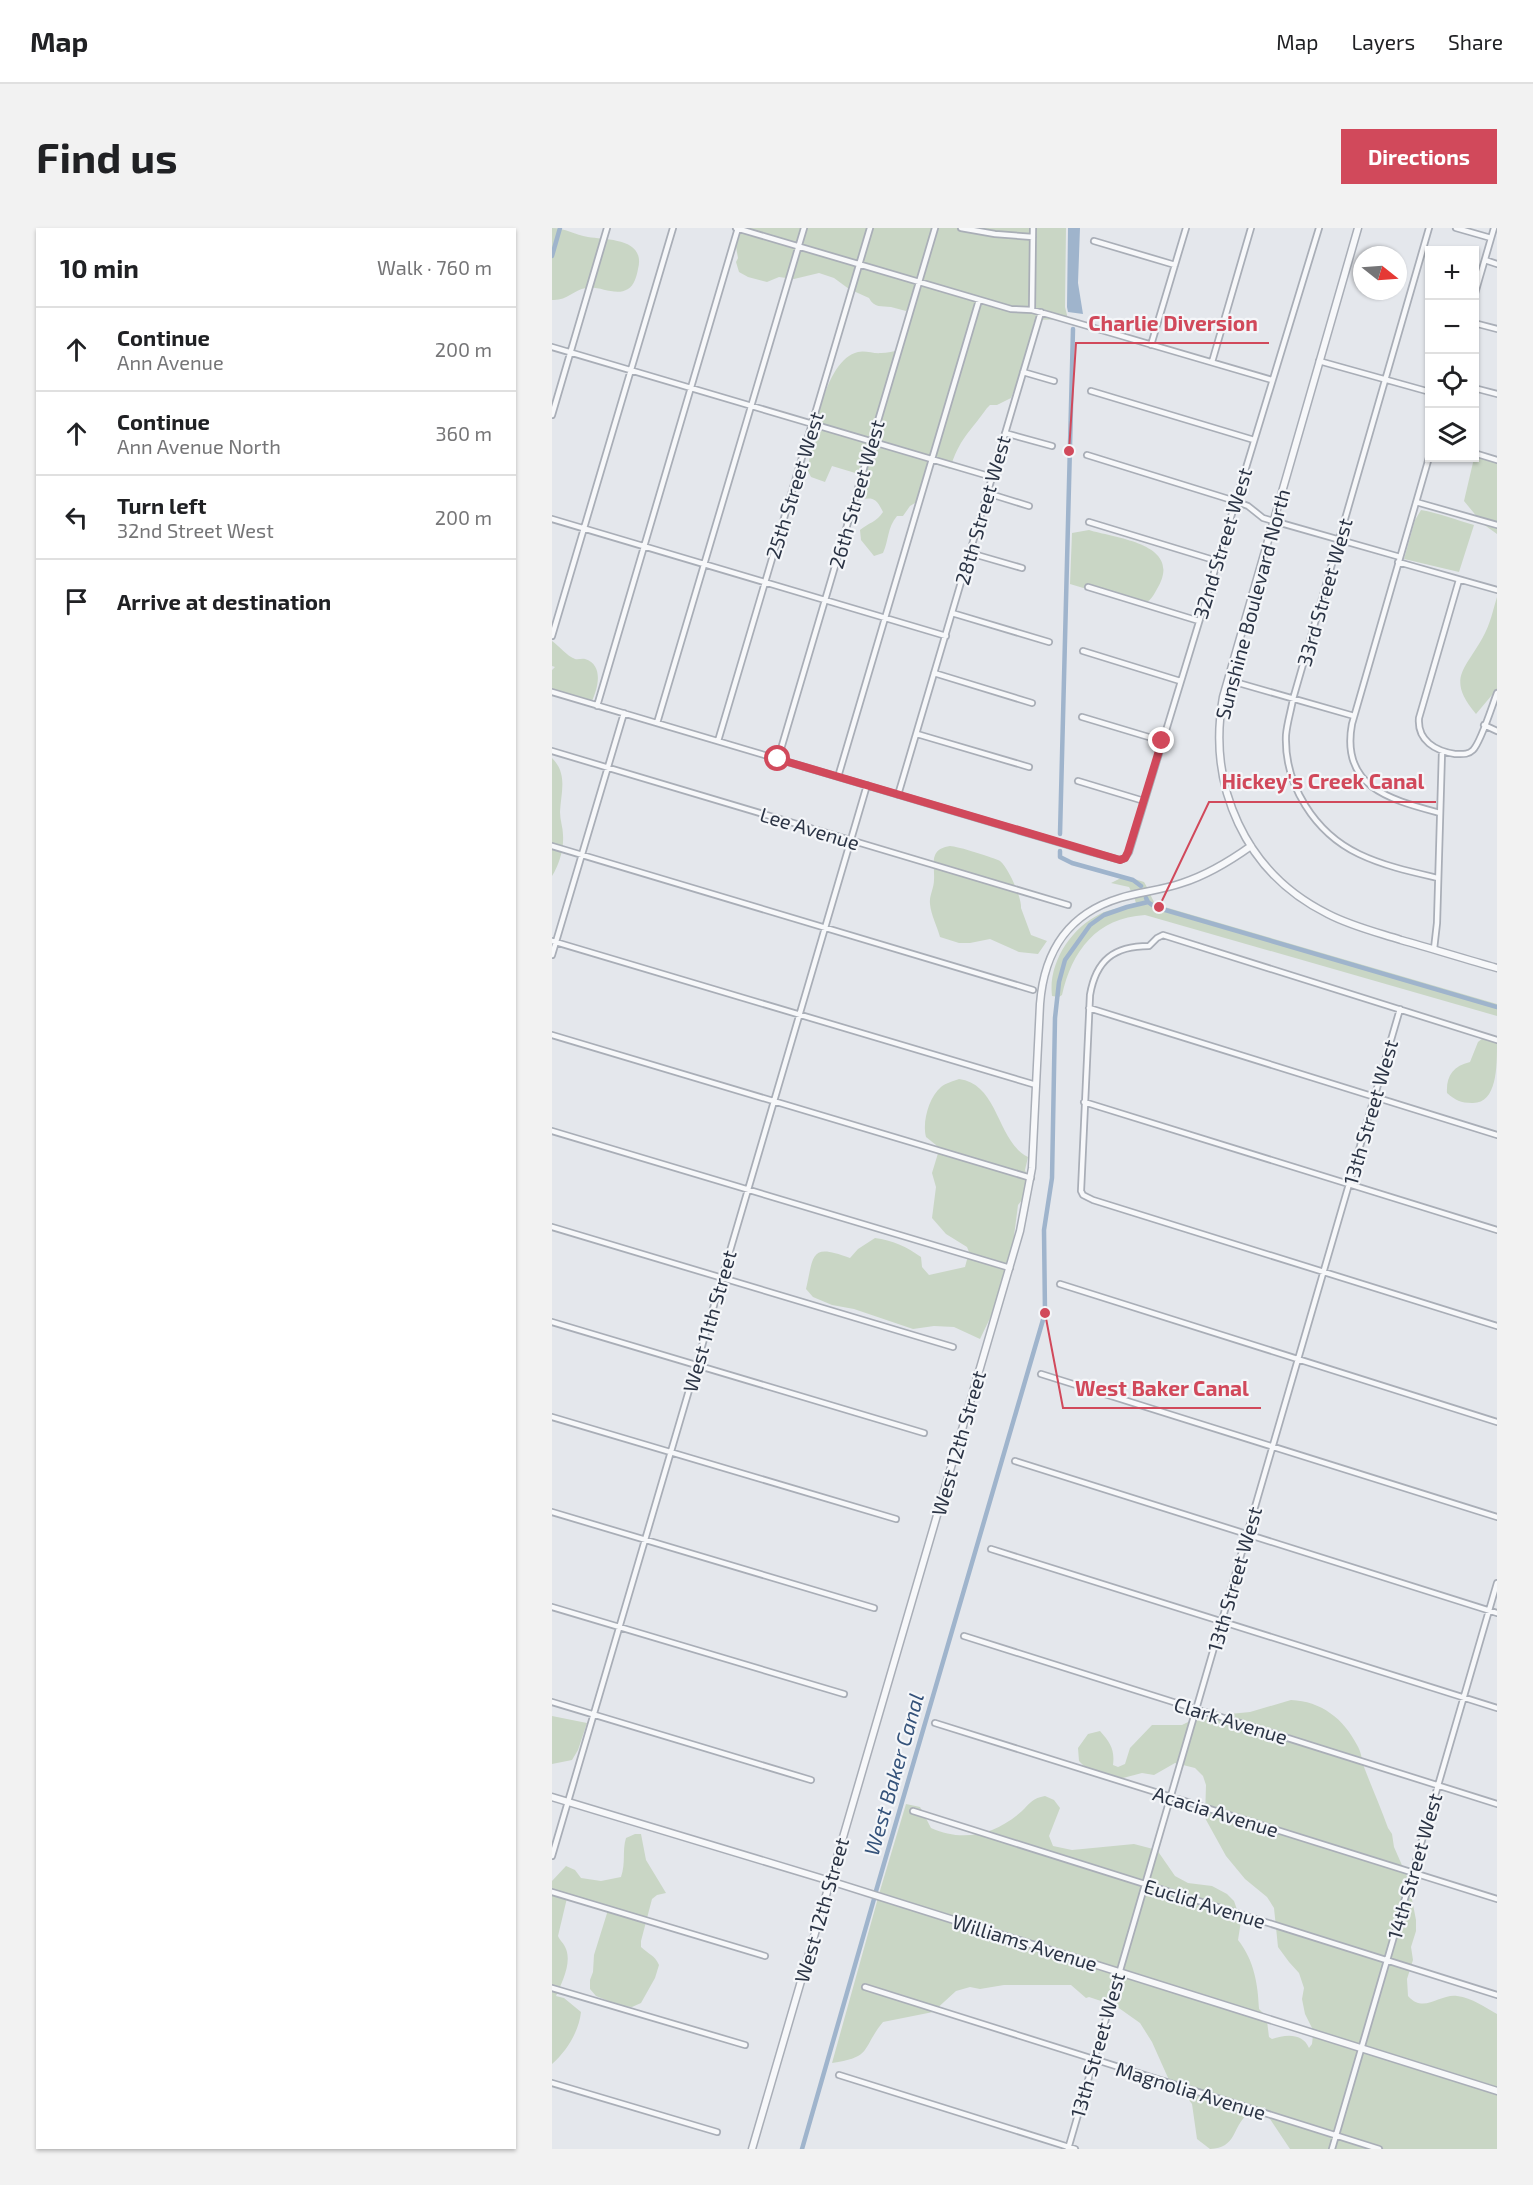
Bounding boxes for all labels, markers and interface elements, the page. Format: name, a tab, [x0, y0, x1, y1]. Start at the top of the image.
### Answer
text: Map	[30, 24, 88, 58]
text: Map	[1276, 29, 1318, 54]
text: Layers	[1351, 29, 1415, 54]
text: Share	[1448, 29, 1503, 54]
button: Directions	[1341, 129, 1497, 184]
text: Find us	[36, 131, 178, 181]
north arrow	[1353, 246, 1407, 300]
map controls	[1425, 246, 1479, 462]
button: +	[1425, 246, 1479, 300]
text: 10 min	[60, 252, 139, 283]
text: Walk · 760 m	[377, 255, 492, 279]
button: −	[1425, 300, 1479, 354]
callout: Charlie Diversion	[1076, 304, 1269, 343]
text: Charlie Diversion	[1088, 310, 1258, 335]
text: Continue	[117, 324, 210, 350]
icon: ahead	[60, 333, 93, 366]
text: 200 m	[435, 337, 492, 361]
text: Ann Avenue	[117, 350, 224, 374]
button: locate	[1425, 354, 1479, 408]
text: Continue	[117, 408, 210, 434]
street label: 25th Street West	[760, 408, 828, 561]
button: layers	[1425, 408, 1479, 462]
icon: ahead	[60, 417, 93, 450]
street label: 26th Street West	[823, 417, 889, 571]
text: 360 m	[435, 421, 492, 445]
street label: 28th Street West	[949, 432, 1015, 587]
text: Ann Avenue North	[117, 434, 281, 458]
street label: 32nd Street West	[1188, 464, 1257, 621]
street label: Sunshine Boulevard North	[1210, 486, 1294, 722]
text: Turn left	[117, 492, 206, 518]
icon: left	[60, 501, 93, 534]
text: 200 m	[435, 505, 492, 529]
street label: 33rd Street West	[1291, 515, 1357, 669]
text: 32nd Street West	[117, 518, 274, 542]
icon: arrive	[60, 585, 93, 618]
text: Arrive at destination	[117, 588, 331, 614]
route end	[1148, 727, 1174, 753]
route start	[764, 745, 790, 771]
callout: Hickey's Creek Canal	[1209, 763, 1436, 802]
text: Hickey's Creek Canal	[1222, 768, 1425, 794]
street label: Lee Avenue	[757, 802, 863, 854]
street label: 13th Street West	[1338, 1036, 1402, 1187]
street label: West 11th Street	[677, 1247, 741, 1395]
street label: West 12th Street	[926, 1367, 990, 1518]
callout: West Baker Canal	[1063, 1369, 1261, 1408]
text: West Baker Canal	[1075, 1375, 1249, 1400]
street label: 13th Street West	[1202, 1503, 1266, 1654]
water label: West Baker Canal	[858, 1690, 928, 1858]
street label: Clark Avenue	[1171, 1691, 1291, 1749]
street label: Acacia Avenue	[1150, 1781, 1282, 1841]
street label: 14th Street West	[1382, 1790, 1446, 1942]
street label: West 12th Street	[789, 1834, 853, 1985]
street label: Euclid Avenue	[1141, 1873, 1269, 1933]
street label: Williams Avenue	[950, 1909, 1100, 1975]
street label: 13th Street West	[1065, 1969, 1129, 2120]
street label: Magnolia Avenue	[1113, 2056, 1269, 2124]

